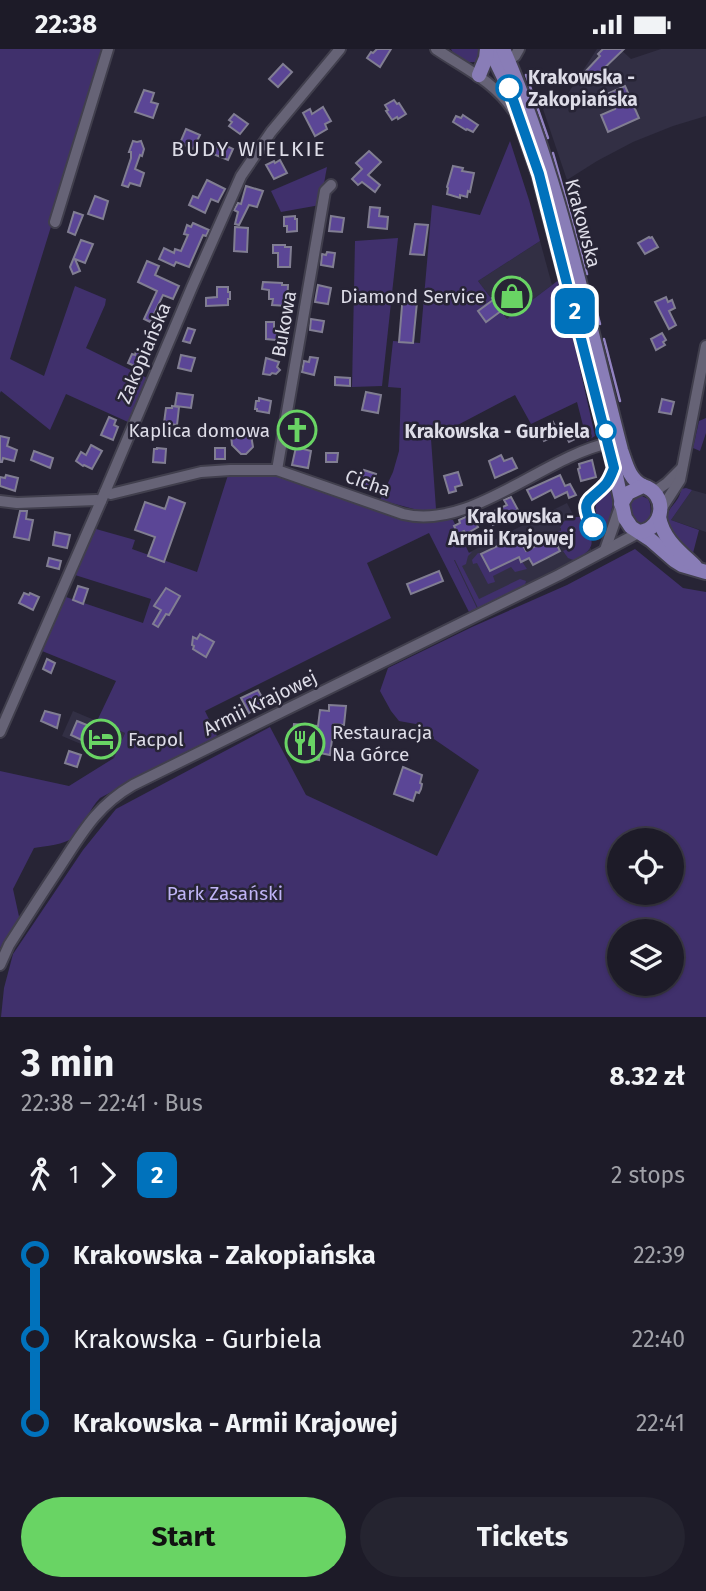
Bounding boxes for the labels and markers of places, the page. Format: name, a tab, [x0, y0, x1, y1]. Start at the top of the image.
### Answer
place label: Krakowska - Zakopiańska	[528, 66, 638, 111]
marker: Krakowska - Zakopiańska	[496, 75, 522, 101]
shop icon: Diamond Service	[491, 275, 533, 317]
place label: Diamond Service	[340, 285, 485, 308]
church icon: Kaplica domowa	[276, 409, 318, 451]
place label: Kaplica domowa	[129, 419, 270, 442]
place label: Krakowska - Gurbiela	[405, 420, 590, 443]
marker: Krakowska - Gurbiela	[596, 421, 616, 441]
place label: Krakowska - Armii Krajowej	[447, 505, 574, 550]
marker: Krakowska - Armii Krajowej	[580, 514, 606, 540]
hotel icon: Facpol	[80, 718, 122, 760]
place label: Restauracja Na Górce	[332, 721, 432, 766]
restaurant icon: Restauracja Na Górce	[284, 722, 326, 764]
place label: Facpol	[128, 728, 184, 751]

